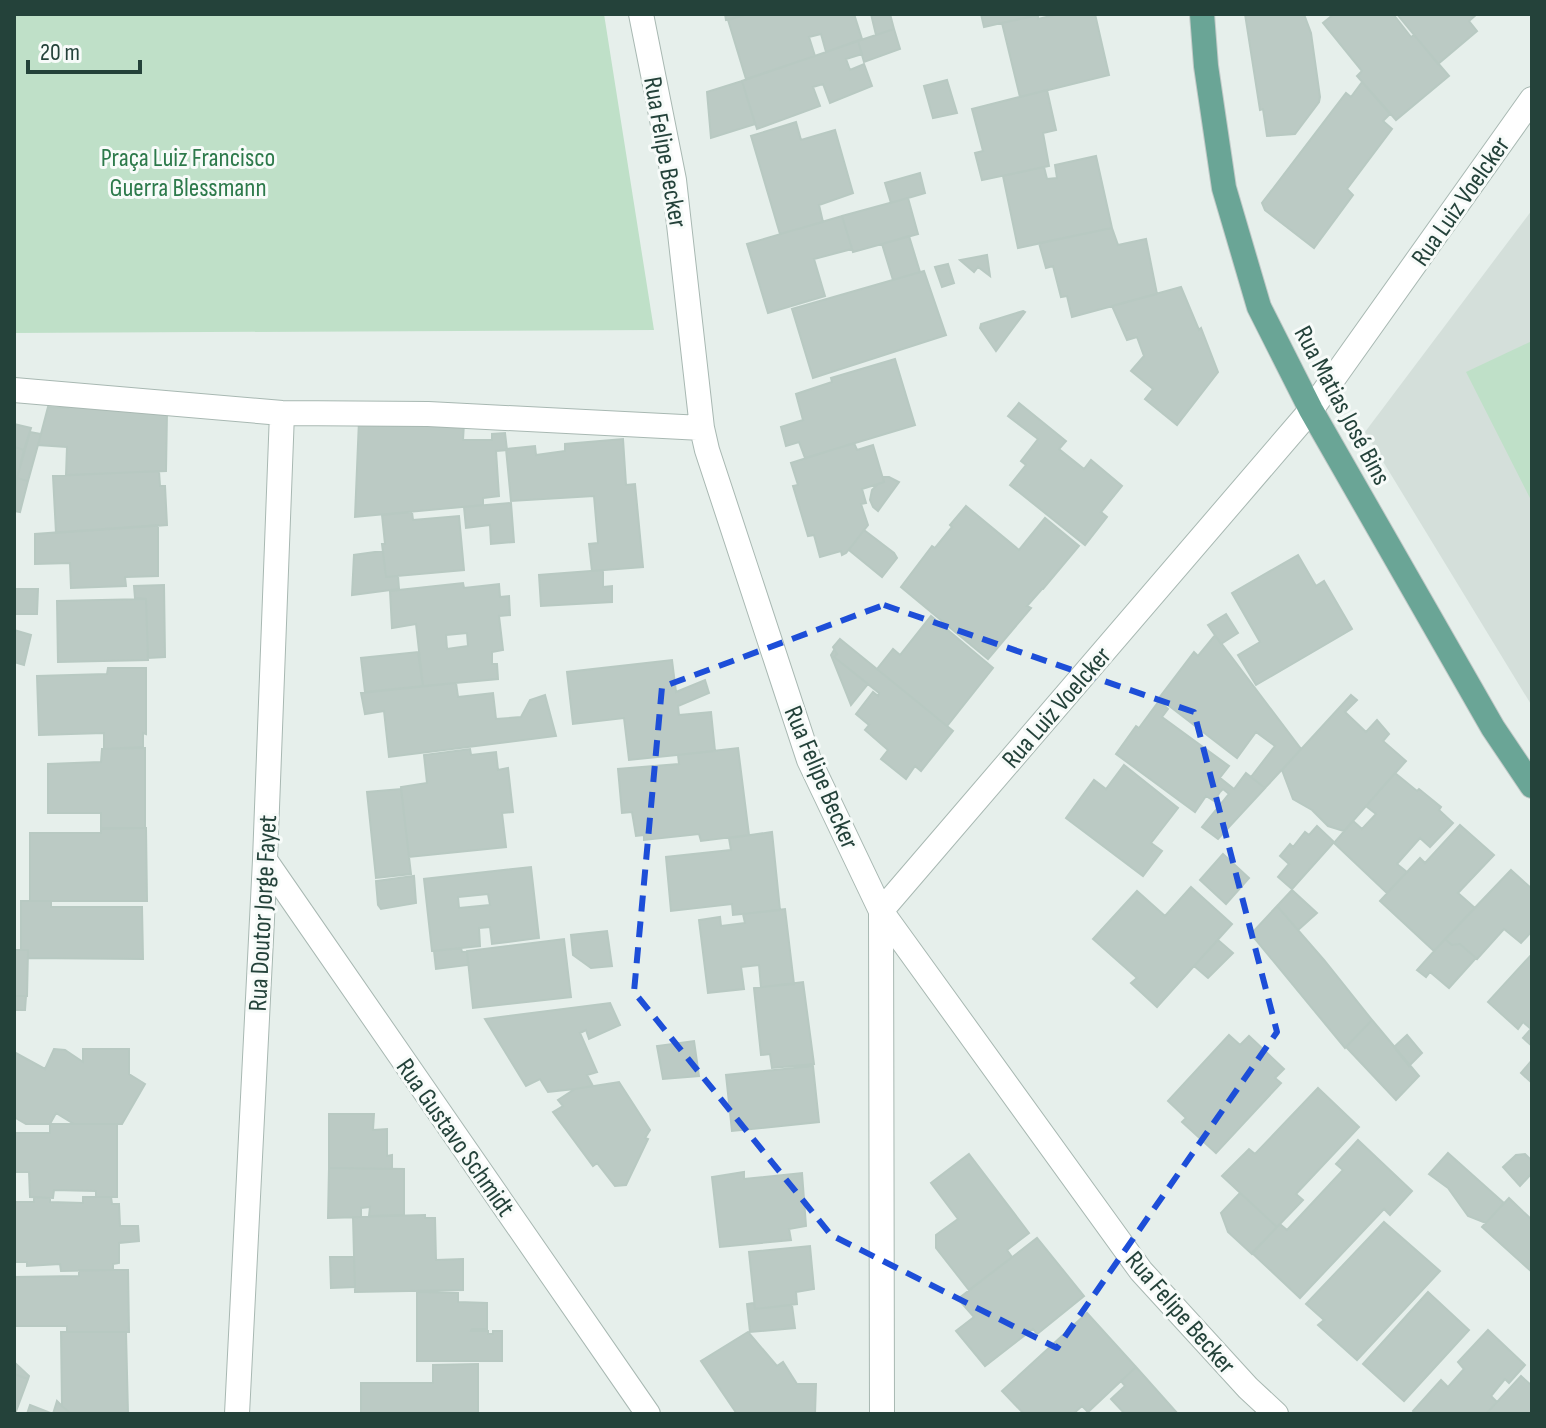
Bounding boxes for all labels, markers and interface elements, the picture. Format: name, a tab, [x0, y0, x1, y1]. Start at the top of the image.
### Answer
scale bar	[28, 24, 140, 74]
text: 20 m	[40, 38, 80, 67]
street label: Rua Felipe Becker	[636, 75, 693, 231]
street label: Rua Luiz Voelcker	[1405, 131, 1517, 272]
park label: Praça Luiz Francisco Guerra Blessmann	[101, 143, 275, 204]
street label: Rua Matias José Bins	[1287, 321, 1397, 491]
street label: Rua Luiz Voelcker	[996, 641, 1119, 775]
street label: Rua Felipe Becker	[777, 701, 865, 854]
street label: Rua Doutor Jorge Fayet	[243, 814, 284, 1012]
street label: Rua Gustavo Schmidt	[389, 1053, 521, 1223]
street label: Rua Felipe Becker	[1118, 1245, 1242, 1381]

